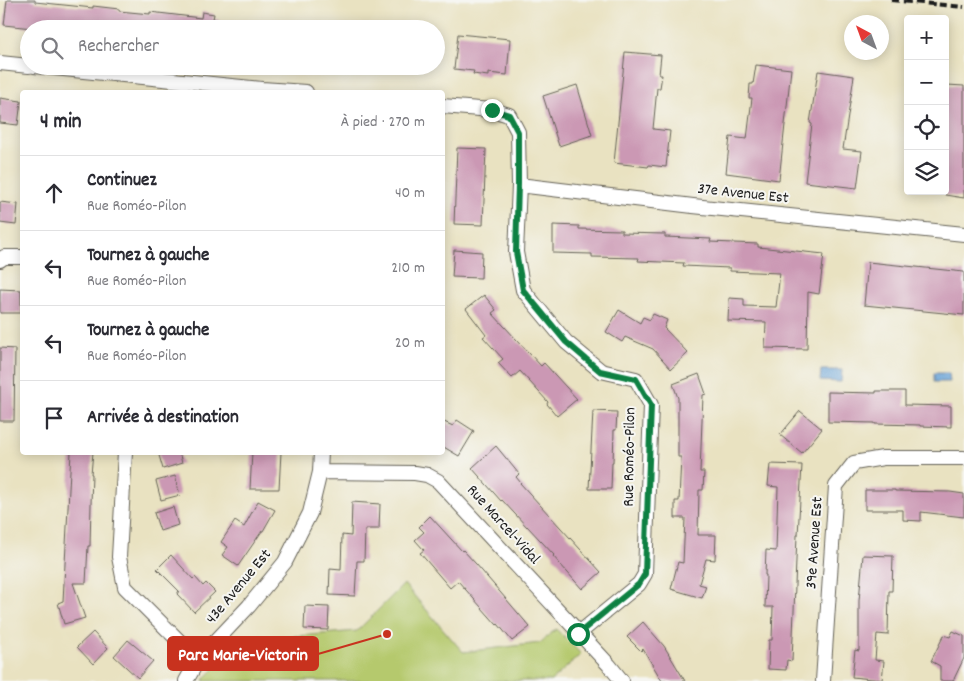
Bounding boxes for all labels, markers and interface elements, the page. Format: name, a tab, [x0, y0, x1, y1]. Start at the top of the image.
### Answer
north arrow	[844, 15, 889, 60]
map controls	[904, 15, 949, 195]
button: +	[904, 15, 949, 60]
search box	[20, 20, 445, 75]
icon: search	[38, 34, 66, 62]
text: Rechercher	[78, 34, 159, 61]
button: −	[904, 60, 949, 105]
route end	[481, 99, 504, 122]
button: locate	[904, 105, 949, 150]
text: 4 min	[40, 108, 82, 138]
text: À pied · 270 m	[341, 111, 425, 134]
button: layers	[904, 150, 949, 195]
text: Continuez	[87, 168, 157, 195]
street label: 37e Avenue Est	[696, 178, 790, 210]
icon: ahead	[40, 179, 68, 207]
text: 40 m	[395, 182, 425, 205]
text: Rue Roméo-Pilon	[87, 195, 186, 218]
text: Tournez à gauche	[87, 243, 209, 270]
icon: left	[40, 254, 68, 282]
text: 210 m	[391, 257, 425, 280]
text: Rue Roméo-Pilon	[87, 270, 186, 293]
text: Tournez à gauche	[87, 318, 209, 345]
icon: left	[40, 329, 68, 357]
text: 20 m	[395, 332, 425, 355]
text: Rue Roméo-Pilon	[87, 345, 186, 368]
icon: arrive	[40, 404, 68, 432]
text: Arrivée à destination	[87, 405, 239, 432]
street label: Rue Roméo-Pilon	[618, 407, 642, 507]
street label: Rue Marcel-Vidal	[461, 480, 545, 570]
street label: 39e Avenue Est	[800, 496, 830, 590]
street label: 43e Avenue Est	[201, 544, 277, 630]
route start	[567, 623, 590, 646]
callout: Parc Marie-Victorin	[168, 637, 318, 670]
text: Parc Marie-Victorin	[178, 644, 308, 669]

